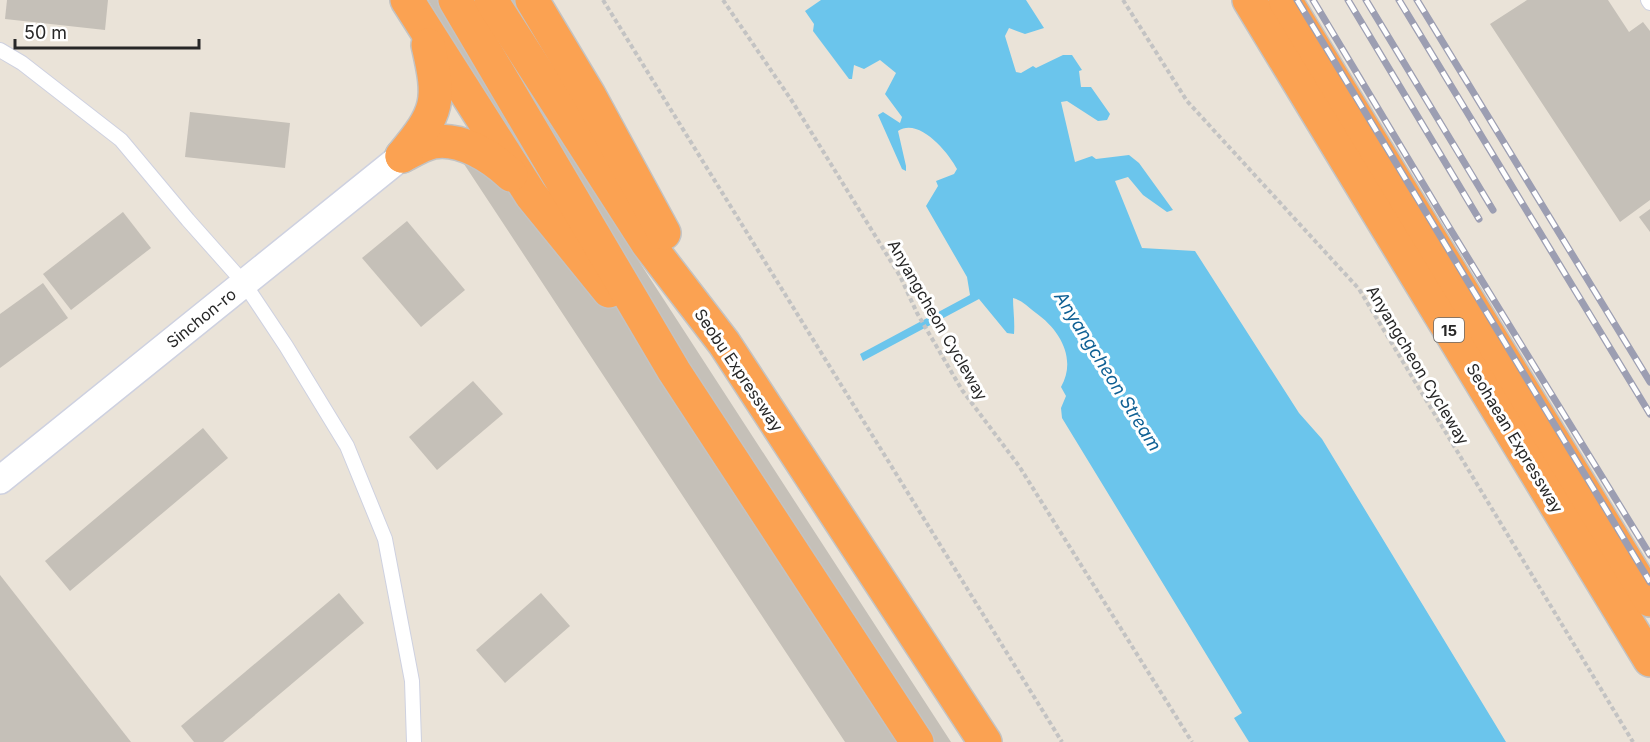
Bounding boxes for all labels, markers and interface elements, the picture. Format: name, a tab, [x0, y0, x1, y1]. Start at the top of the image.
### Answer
scale bar	[15, 12, 200, 50]
text: 50 m	[24, 22, 67, 43]
street label: Anyangcheon Cycleway	[884, 236, 992, 404]
street label: Anyangcheon Cycleway	[1363, 282, 1473, 448]
street label: Sinchon-ro	[162, 284, 240, 352]
water label: Anyangcheon Stream	[1050, 286, 1166, 455]
street label: Seobu Expressway	[690, 305, 788, 435]
road number: 15	[1434, 318, 1464, 342]
street label: Seohaean Expressway	[1462, 360, 1568, 516]

